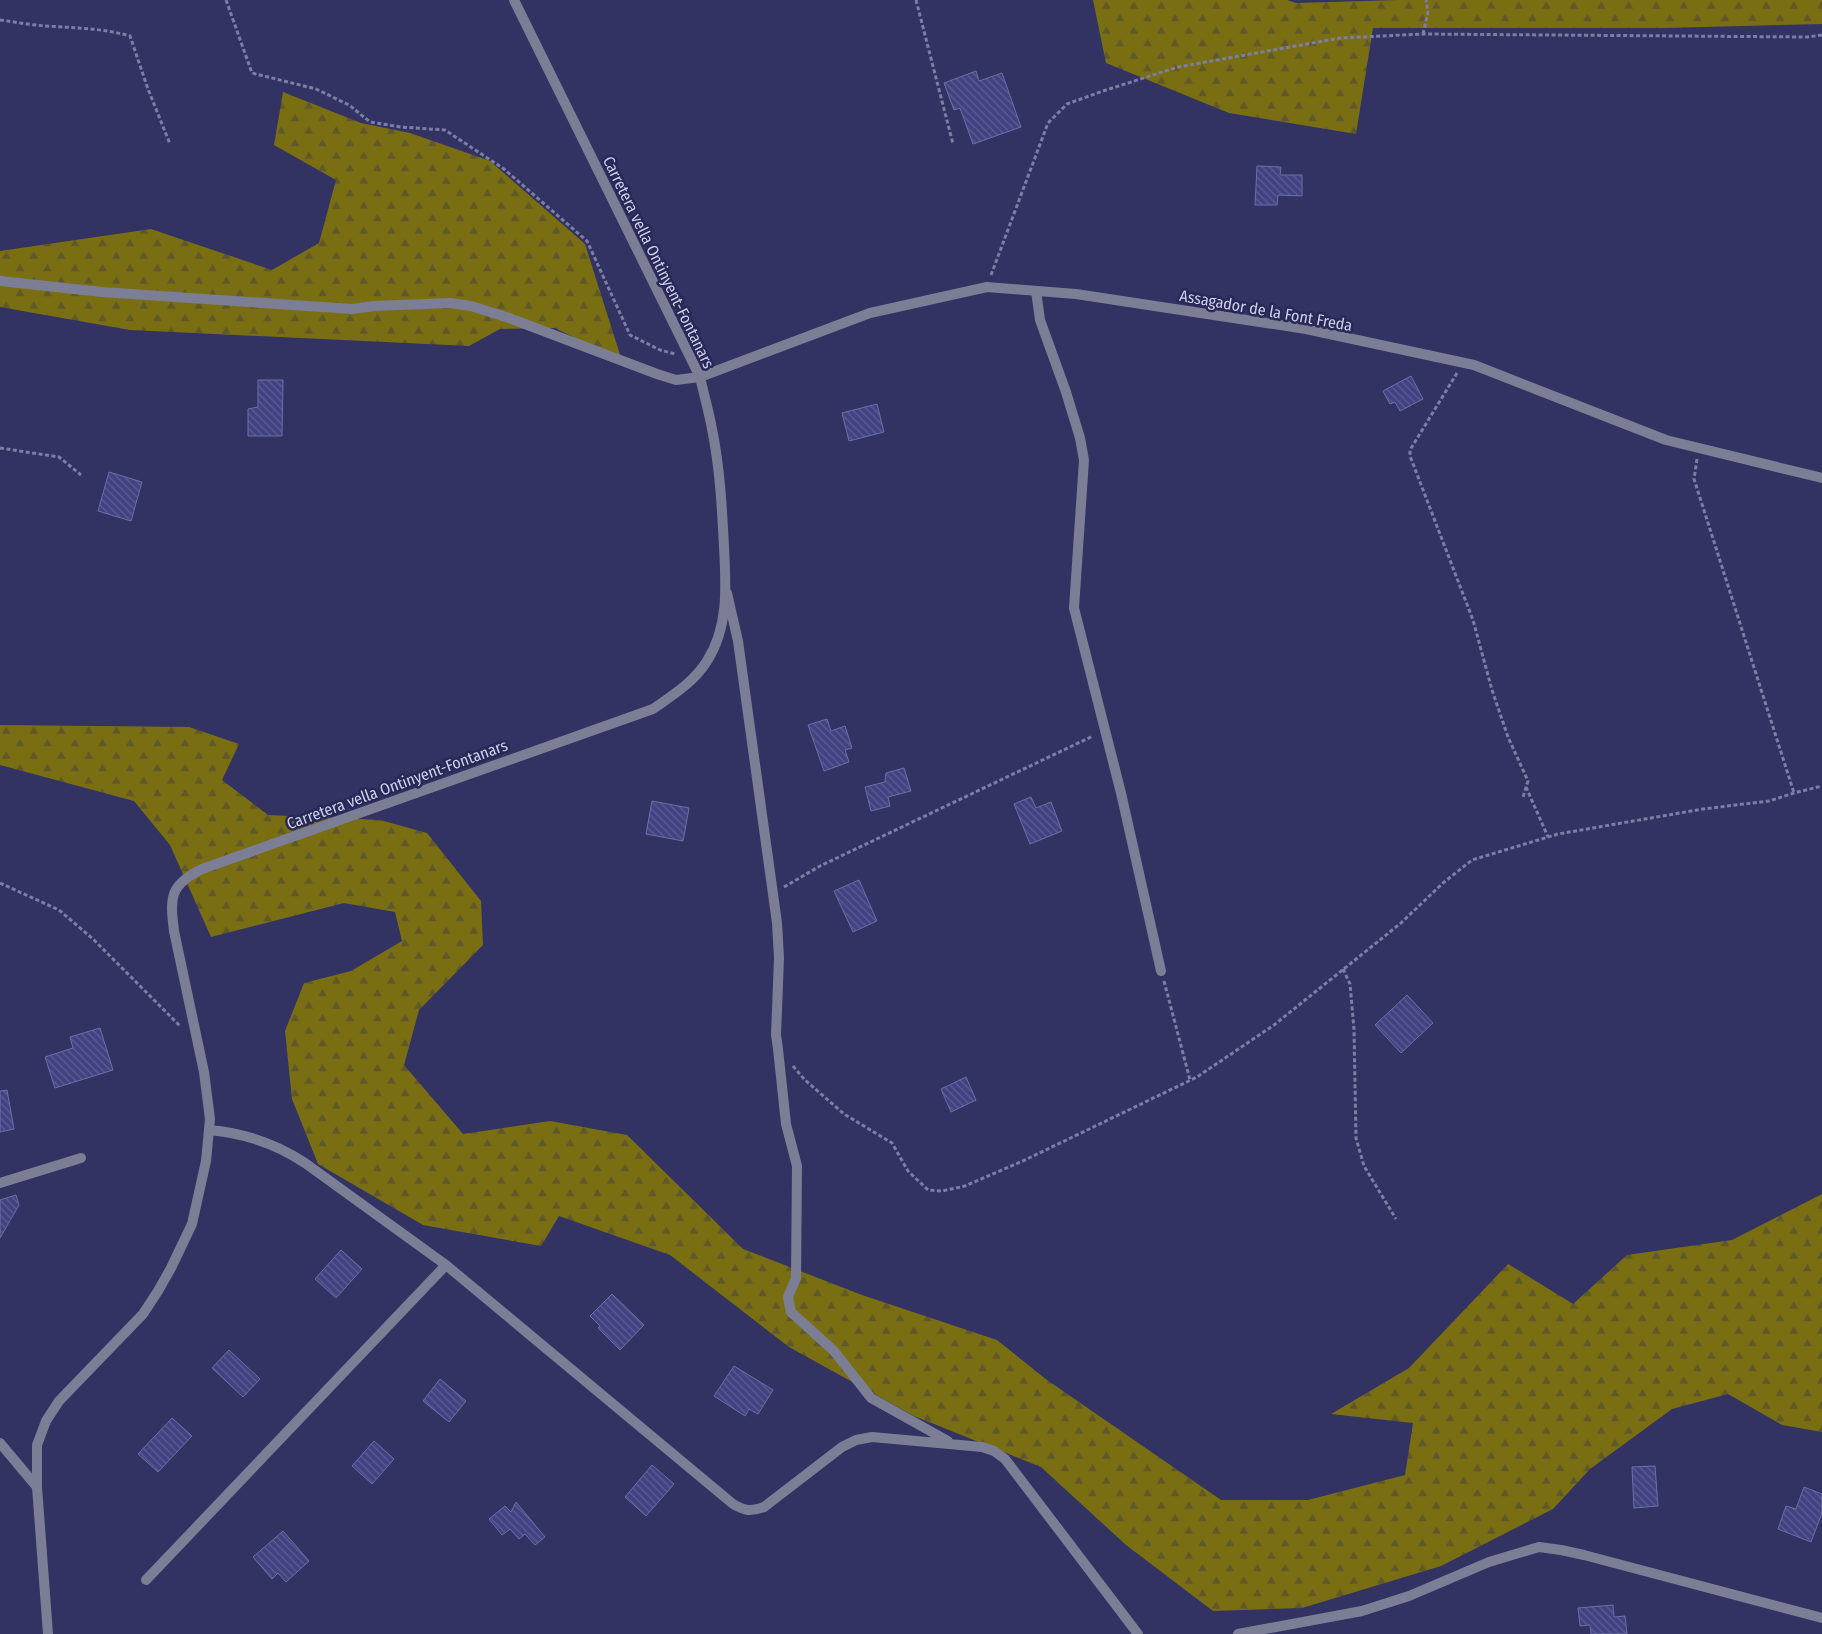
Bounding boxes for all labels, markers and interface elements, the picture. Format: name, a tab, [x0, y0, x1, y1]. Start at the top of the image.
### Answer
street label: Carretera vella Ontinyent-Fontanars	[599, 153, 718, 372]
street label: Assagador de la Font Freda	[1178, 286, 1354, 335]
street label: Carretera vella Ontinyent-Fontanars	[284, 736, 510, 833]

